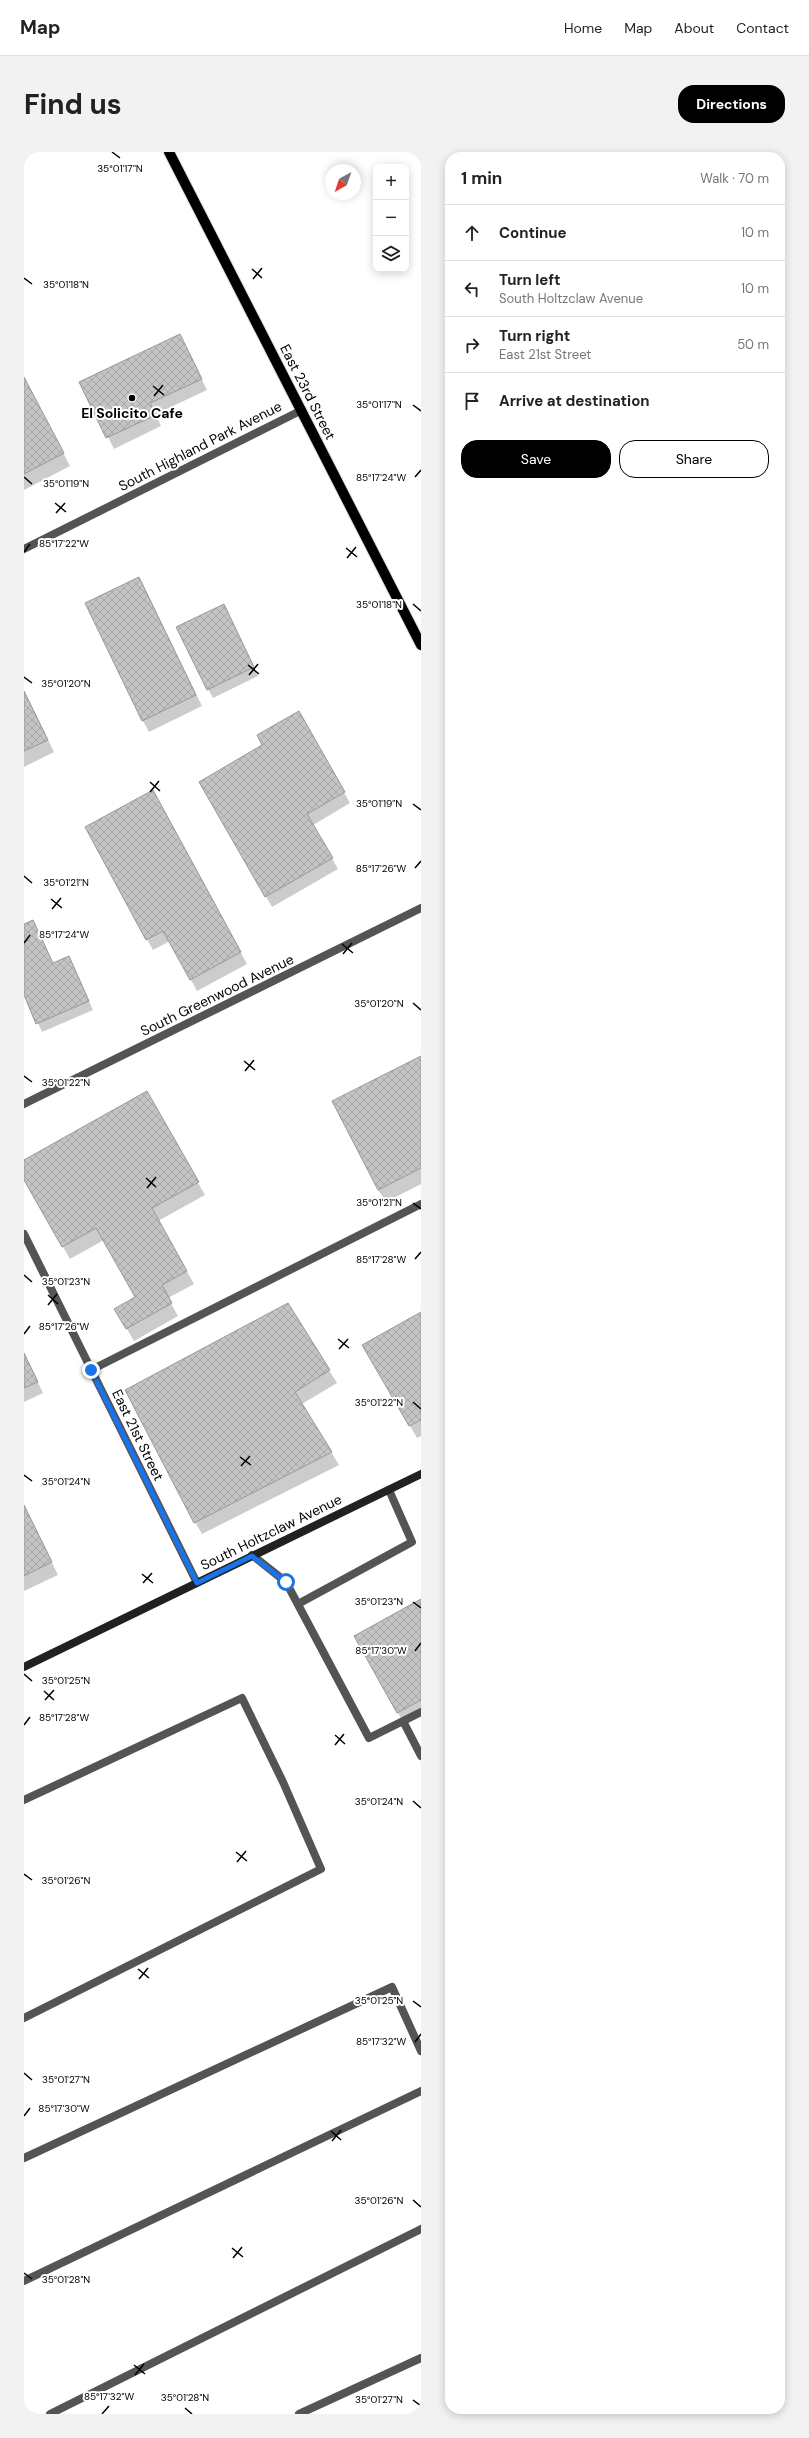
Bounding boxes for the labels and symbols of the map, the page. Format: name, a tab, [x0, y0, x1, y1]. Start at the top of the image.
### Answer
text: 35°01'17"N	[97, 162, 143, 175]
north arrow	[325, 164, 361, 200]
text: 35°01'18"N	[43, 278, 89, 291]
street label: East 23rd Street	[276, 341, 340, 443]
marker: El Solicito Cafe	[127, 393, 137, 403]
street label: South Highland Park Avenue	[115, 397, 285, 495]
text: 35°01'17"N	[356, 398, 402, 411]
place label: El Solicito Cafe	[81, 404, 183, 422]
text: 85°17'24"W	[356, 471, 406, 484]
text: 35°01'19"N	[43, 477, 89, 490]
text: 85°17'22"W	[39, 537, 89, 550]
text: 35°01'18"N	[356, 598, 402, 611]
text: 35°01'20"N	[41, 677, 91, 690]
text: 35°01'19"N	[356, 797, 402, 810]
text: 85°17'26"W	[356, 862, 407, 875]
text: 35°01'21"N	[43, 876, 89, 889]
text: 85°17'24"W	[39, 928, 89, 941]
street label: South Greenwood Avenue	[137, 950, 297, 1040]
text: 35°01'20"N	[354, 997, 404, 1010]
text: 35°01'22"N	[42, 1076, 90, 1089]
text: 35°01'21"N	[356, 1196, 402, 1209]
text: 85°17'28"W	[356, 1253, 406, 1266]
text: 35°01'23"N	[42, 1275, 90, 1288]
text: 85°17'26"W	[39, 1320, 90, 1333]
route end	[82, 1361, 100, 1379]
street label: East 21st Street	[108, 1386, 168, 1484]
text: 35°01'22"N	[355, 1396, 403, 1409]
text: 35°01'24"N	[42, 1475, 90, 1488]
street label: South Holtzclaw Avenue	[197, 1490, 345, 1574]
route start	[277, 1573, 295, 1591]
text: 35°01'23"N	[355, 1595, 403, 1608]
text: 85°17'30"W	[355, 1644, 407, 1657]
text: 35°01'25"N	[42, 1674, 90, 1687]
text: 85°17'28"W	[39, 1711, 89, 1724]
text: 35°01'24"N	[355, 1795, 403, 1808]
text: 35°01'26"N	[42, 1874, 91, 1887]
text: 35°01'25"N	[355, 1994, 403, 2007]
text: 85°17'32"W	[356, 2035, 406, 2048]
text: 35°01'27"N	[42, 2073, 90, 2086]
text: 85°17'30"W	[38, 2102, 90, 2115]
text: 35°01'26"N	[355, 2194, 404, 2207]
text: 35°01'28"N	[42, 2273, 90, 2286]
text: 85°17'32"W	[84, 2390, 134, 2403]
text: 35°01'28"N	[161, 2391, 209, 2404]
text: 35°01'27"N	[355, 2393, 403, 2406]

